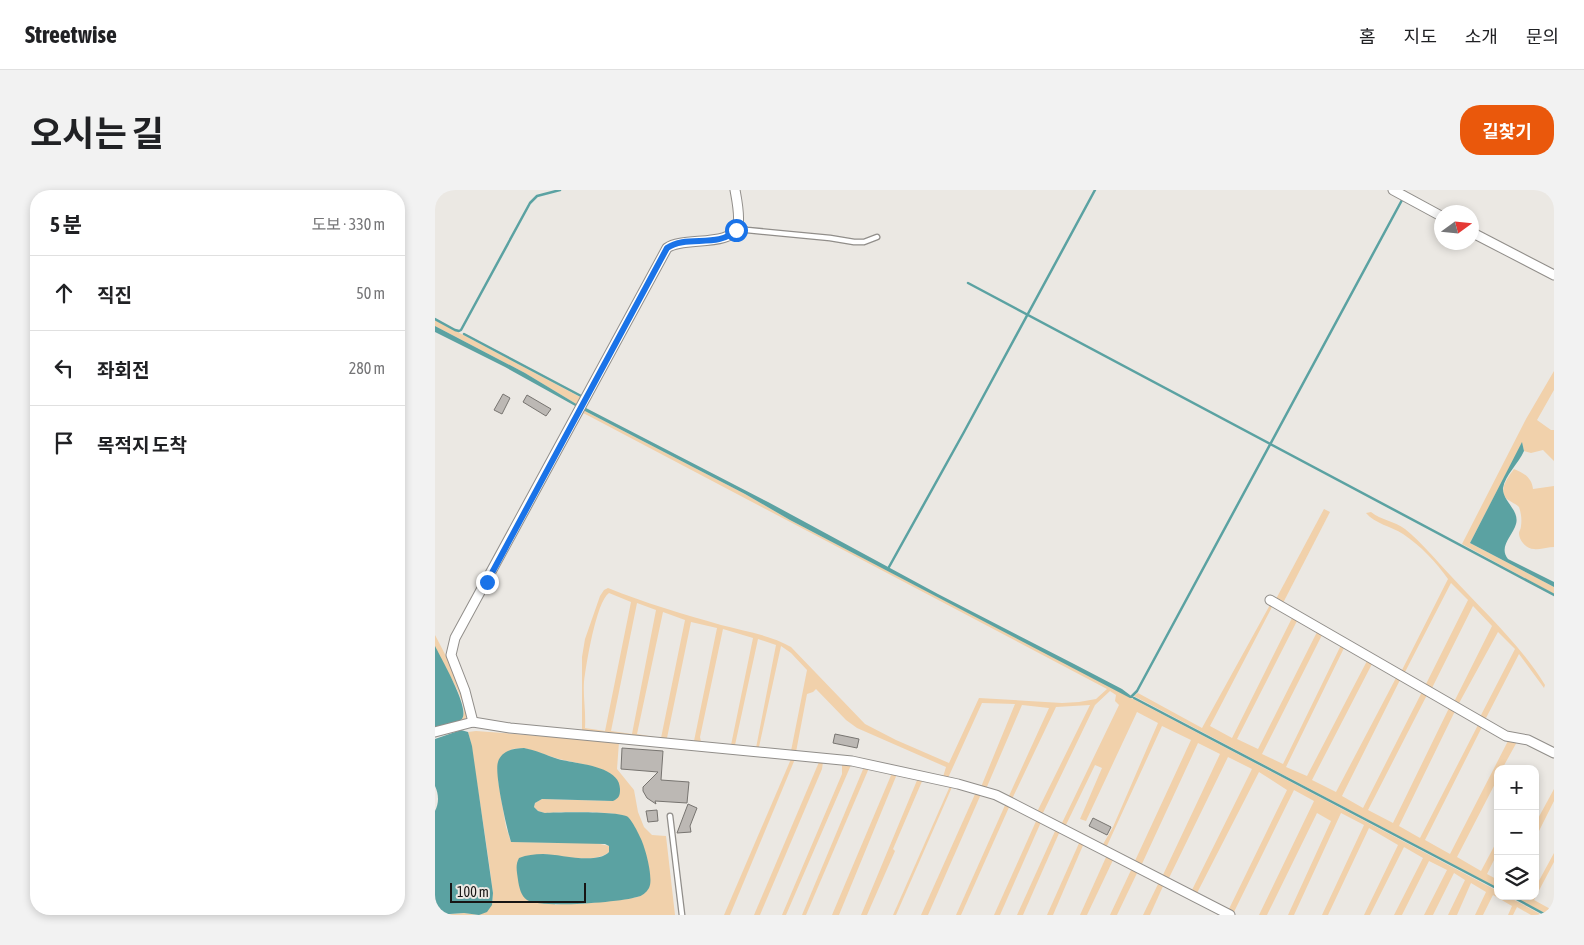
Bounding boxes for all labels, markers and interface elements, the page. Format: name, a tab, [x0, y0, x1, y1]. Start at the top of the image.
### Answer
text: Streetwise	[25, 21, 117, 48]
text: 홈	[1359, 26, 1376, 47]
text: 지도	[1404, 26, 1437, 47]
text: 소개	[1465, 26, 1498, 47]
text: 문의	[1526, 26, 1559, 47]
button: 길찾기	[1460, 105, 1554, 155]
text: 오시는 길	[30, 113, 164, 153]
north arrow	[1434, 205, 1479, 250]
text: 5 분	[50, 212, 82, 236]
text: 도보 · 330 m	[311, 215, 385, 233]
route start	[725, 219, 748, 242]
icon: ahead	[50, 279, 78, 307]
text: 직진	[97, 284, 132, 306]
text: 50 m	[356, 284, 385, 302]
icon: left	[50, 354, 78, 382]
text: 좌회전	[97, 359, 149, 381]
text: 280 m	[349, 359, 385, 377]
icon: arrive	[50, 429, 78, 457]
text: 목적지 도착	[97, 434, 187, 456]
route end	[476, 571, 499, 594]
map controls	[1494, 765, 1539, 900]
button: +	[1494, 765, 1539, 810]
button: −	[1494, 810, 1539, 855]
button: layers	[1494, 855, 1539, 900]
scale bar	[450, 880, 586, 903]
text: 100 m	[457, 884, 489, 900]

